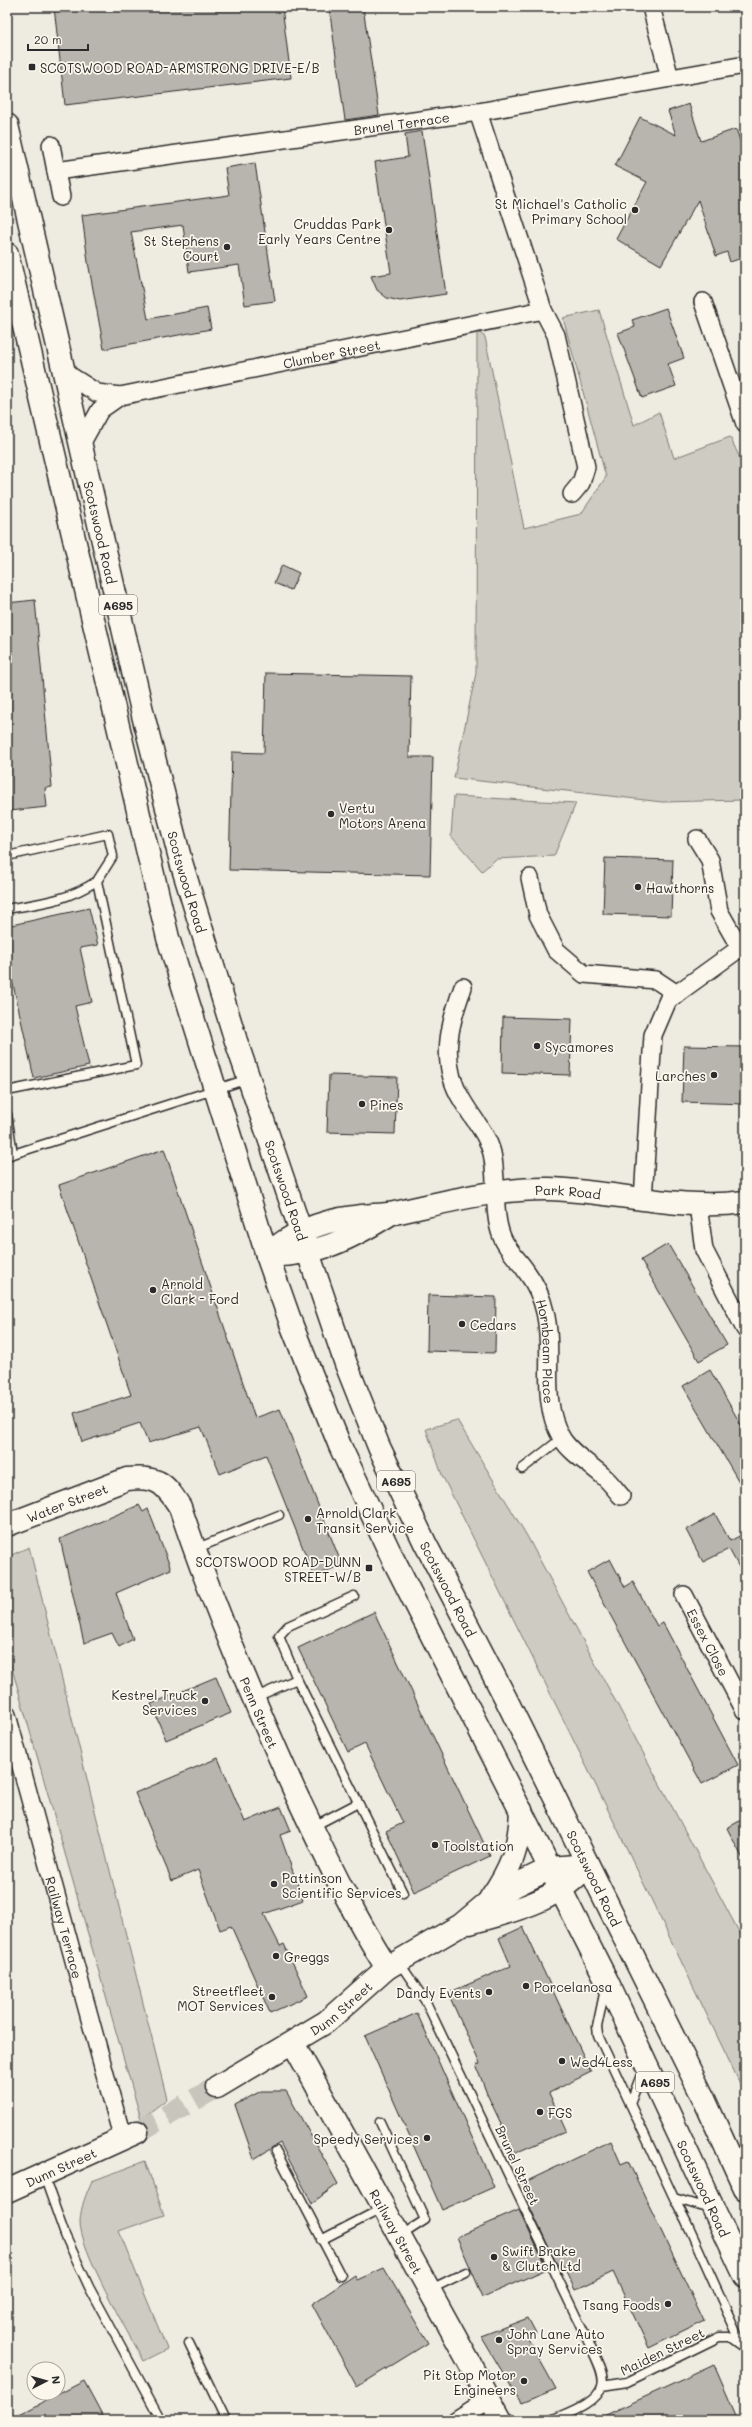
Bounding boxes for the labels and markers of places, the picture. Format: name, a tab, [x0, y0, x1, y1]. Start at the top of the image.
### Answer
place label: SCOTSWOOD ROAD-ARMSTRONG DRIVE-E/B	[40, 59, 319, 76]
marker: SCOTSWOOD ROAD-ARMSTRONG DRIVE-E/B	[27, 62, 37, 72]
place label: St Michael's Catholic Primary School	[495, 195, 627, 227]
marker: St Michael's Catholic Primary School	[630, 205, 640, 215]
place label: Cruddas Park Early Years Centre	[258, 215, 381, 247]
marker: Cruddas Park Early Years Centre	[384, 225, 394, 235]
place label: St Stephens Court	[144, 232, 219, 264]
marker: St Stephens Court	[222, 242, 232, 252]
place label: Vertu Motors Arena	[339, 799, 426, 831]
marker: Vertu Motors Arena	[326, 809, 336, 819]
place label: Hawthorns	[646, 879, 714, 896]
marker: Hawthorns	[633, 882, 643, 892]
place label: Sycamores	[545, 1038, 614, 1055]
marker: Sycamores	[532, 1041, 542, 1051]
place label: Larches	[655, 1067, 706, 1084]
marker: Larches	[709, 1070, 719, 1080]
place label: Pines	[370, 1096, 404, 1113]
marker: Pines	[357, 1099, 367, 1109]
place label: Arnold Clark - Ford	[161, 1275, 239, 1307]
marker: Arnold Clark - Ford	[148, 1285, 158, 1295]
place label: Cedars	[470, 1316, 517, 1333]
marker: Cedars	[457, 1319, 467, 1329]
place label: Arnold Clark Transit Service	[316, 1504, 414, 1536]
marker: Arnold Clark Transit Service	[303, 1514, 313, 1524]
place label: SCOTSWOOD ROAD-DUNN STREET-W/B	[196, 1553, 361, 1585]
marker: SCOTSWOOD ROAD-DUNN STREET-W/B	[364, 1563, 374, 1573]
place label: Kestrel Truck Services	[112, 1686, 197, 1718]
marker: Kestrel Truck Services	[200, 1696, 210, 1706]
place label: Toolstation	[443, 1837, 514, 1854]
marker: Toolstation	[430, 1840, 440, 1850]
place label: Pattinson Scientific Services	[282, 1869, 401, 1901]
marker: Pattinson Scientific Services	[269, 1879, 279, 1889]
place label: Greggs	[284, 1948, 330, 1965]
marker: Greggs	[271, 1951, 281, 1961]
place label: Porcelanosa	[534, 1978, 613, 1995]
marker: Porcelanosa	[521, 1981, 531, 1991]
place label: Streetfleet MOT Services	[177, 1982, 264, 2014]
place label: Dandy Events	[396, 1984, 481, 2001]
marker: Dandy Events	[484, 1987, 494, 1997]
marker: Streetfleet MOT Services	[267, 1992, 277, 2002]
place label: Wed4Less	[570, 2053, 633, 2070]
marker: Wed4Less	[557, 2056, 567, 2066]
place label: FGS	[548, 2104, 572, 2121]
marker: FGS	[535, 2107, 545, 2117]
place label: Speedy Services	[314, 2130, 419, 2147]
marker: Speedy Services	[422, 2133, 432, 2143]
place label: Swift Brake & Clutch Ltd	[502, 2242, 581, 2274]
marker: Swift Brake & Clutch Ltd	[489, 2252, 499, 2262]
place label: Tsang Foods	[582, 2296, 660, 2313]
marker: Tsang Foods	[663, 2299, 673, 2309]
place label: John Lane Auto Spray Services	[507, 2325, 605, 2357]
marker: John Lane Auto Spray Services	[494, 2335, 504, 2345]
place label: Pit Stop Motor Engineers	[423, 2366, 516, 2398]
marker: Pit Stop Motor Engineers	[519, 2376, 529, 2386]

